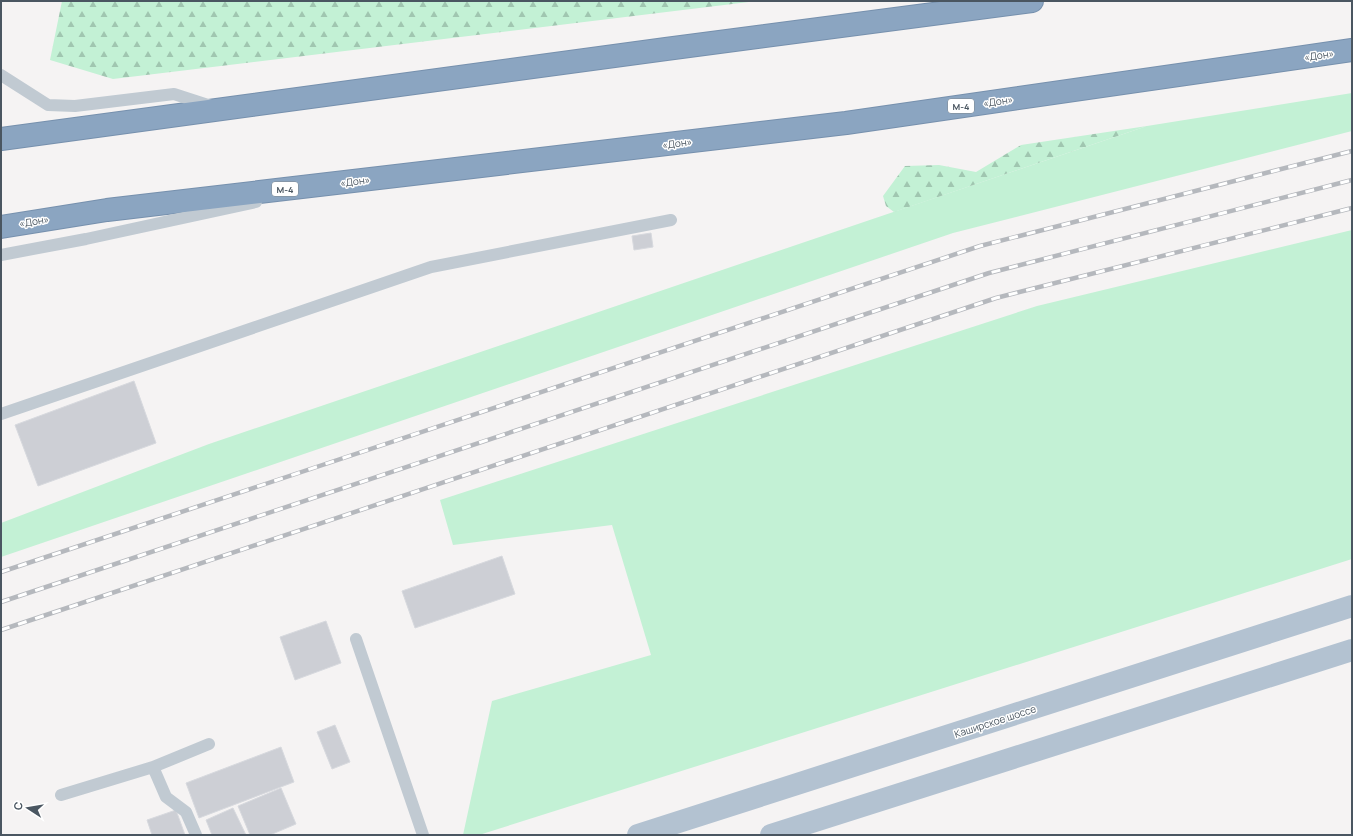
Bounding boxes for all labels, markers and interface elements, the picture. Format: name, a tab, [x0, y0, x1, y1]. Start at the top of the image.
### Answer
street label: «Дон»	[1303, 46, 1335, 64]
street label: «Дон»	[982, 92, 1014, 110]
road number: М-4	[948, 99, 974, 113]
street label: «Дон»	[661, 134, 693, 152]
street label: «Дон»	[339, 172, 371, 190]
road number: М-4	[272, 182, 298, 196]
street label: «Дон»	[18, 212, 50, 230]
street label: Каширское шоссе	[952, 701, 1038, 741]
north arrow	[8, 788, 48, 828]
text: С	[10, 800, 26, 811]

